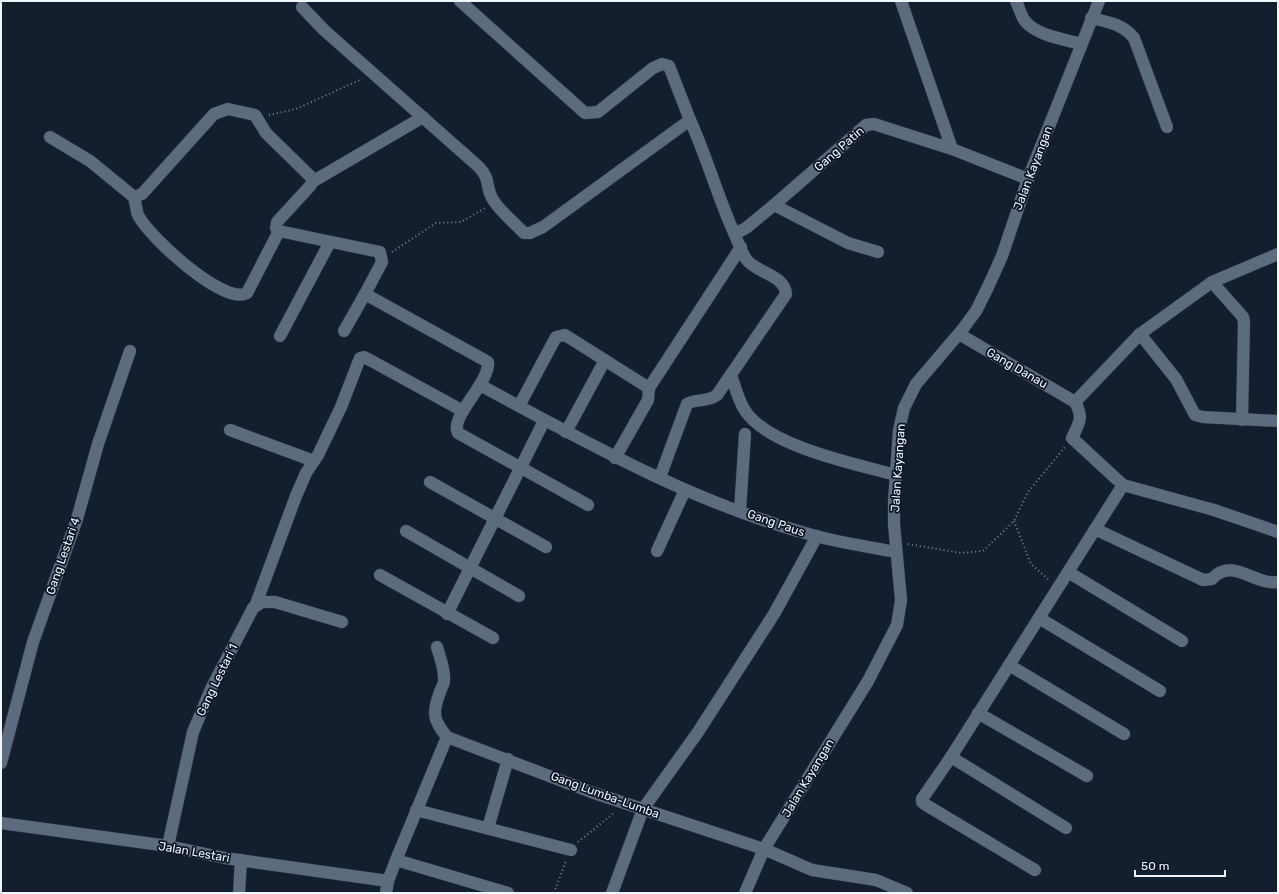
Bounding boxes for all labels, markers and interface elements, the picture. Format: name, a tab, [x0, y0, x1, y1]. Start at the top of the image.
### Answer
street label: Gang Patin	[811, 124, 867, 174]
street label: Jalan Kayangan	[1011, 124, 1055, 212]
street label: Gang Danau	[984, 345, 1050, 391]
street label: Jalan Kayangan	[888, 423, 908, 513]
street label: Gang Paus	[745, 507, 807, 539]
street label: Gang Lestari 4	[43, 515, 83, 596]
street label: Gang Lestari 1	[194, 642, 240, 718]
street label: Jalan Kayangan	[779, 736, 837, 820]
street label: Gang Lumba-Lumba	[549, 769, 661, 821]
street label: Jalan Lestari	[157, 839, 231, 865]
scale bar	[1135, 852, 1225, 878]
text: 50 m	[1141, 859, 1169, 873]

